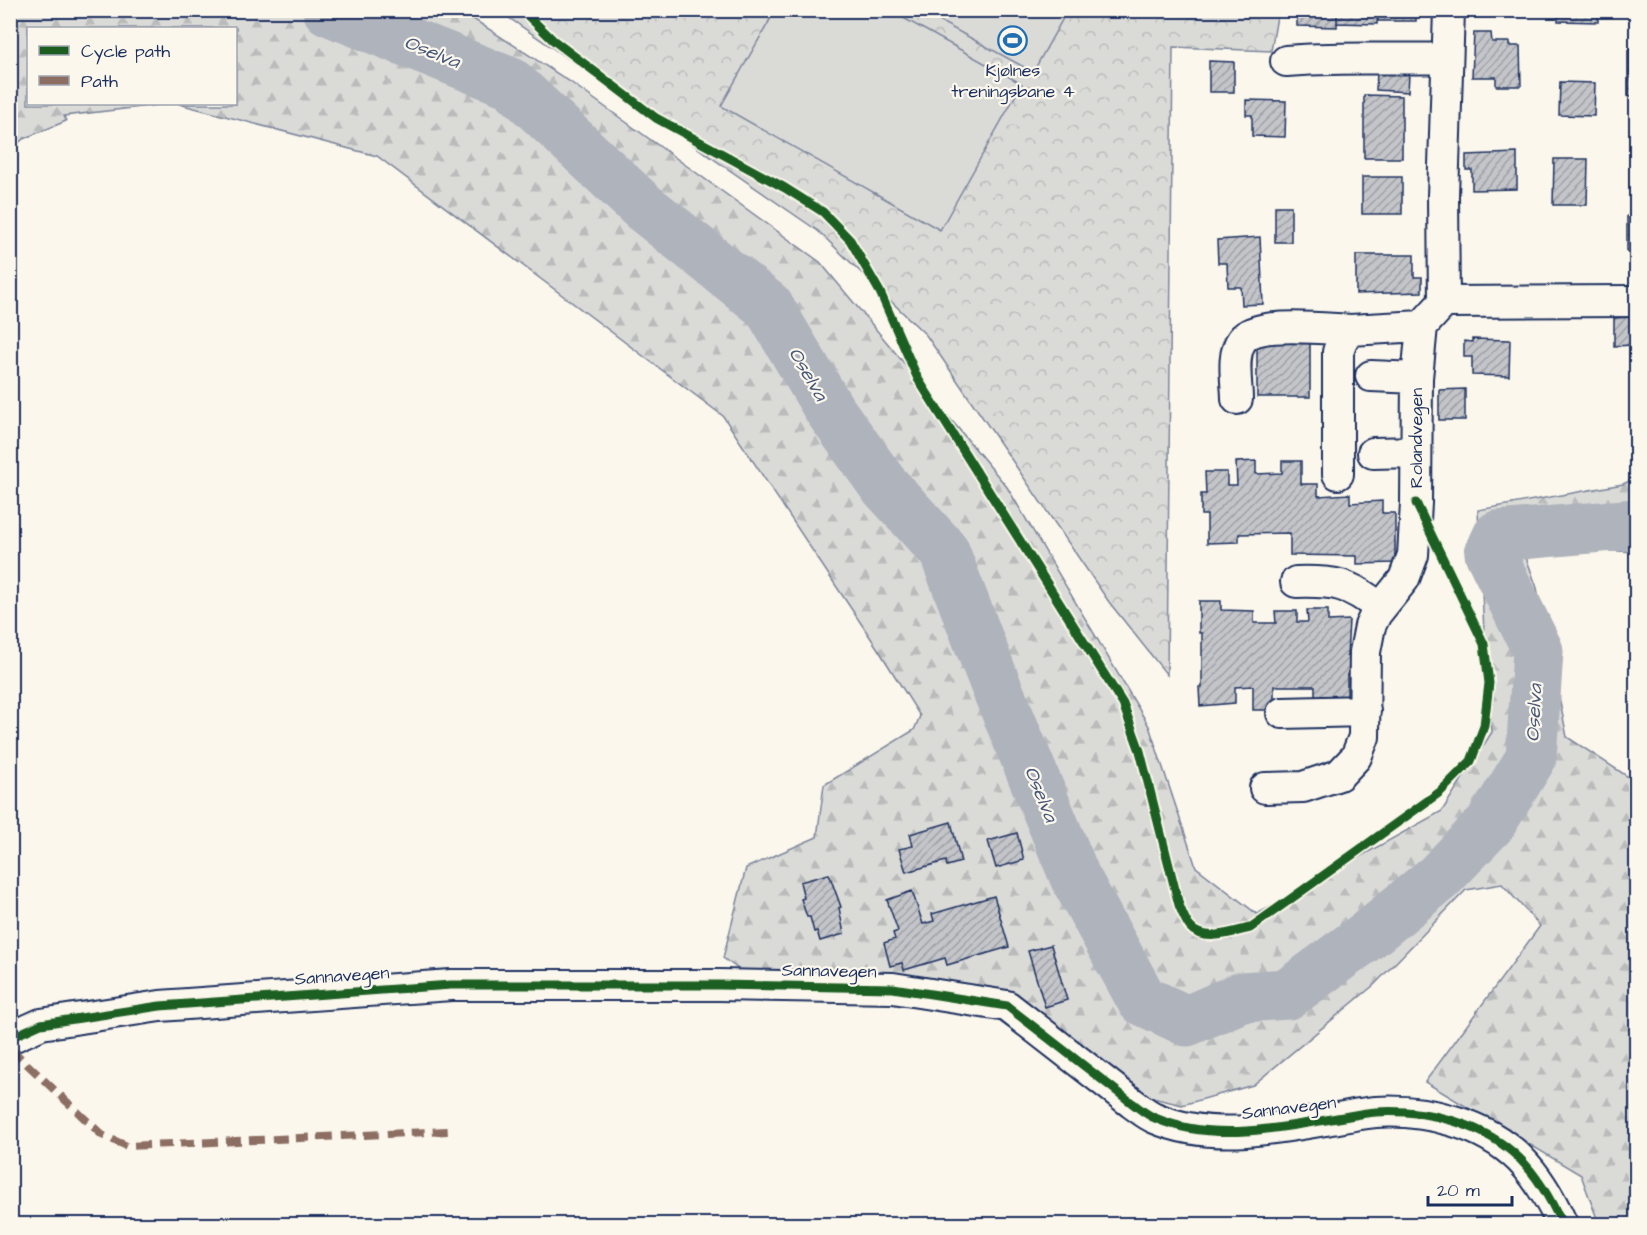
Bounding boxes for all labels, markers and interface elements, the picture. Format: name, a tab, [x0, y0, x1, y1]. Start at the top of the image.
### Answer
sports icon: Kjølnes treningsbane 4	[997, 25, 1029, 57]
legend	[27, 27, 237, 105]
water label: Oselva	[400, 28, 465, 76]
text: Cycle path	[81, 39, 170, 65]
place label: Kjølnes treningsbane 4	[951, 58, 1075, 105]
text: Path	[81, 69, 118, 94]
water label: Oselva	[781, 342, 835, 407]
street label: Rolandvegen	[1404, 388, 1430, 488]
water label: Oselva	[1519, 683, 1550, 743]
water label: Oselva	[1017, 762, 1065, 827]
street label: Sannavegen	[781, 958, 877, 985]
street label: Sannavegen	[294, 960, 390, 993]
street label: Sannavegen	[1240, 1090, 1338, 1127]
scale bar	[1428, 1169, 1512, 1207]
text: 20 m	[1437, 1178, 1480, 1203]

